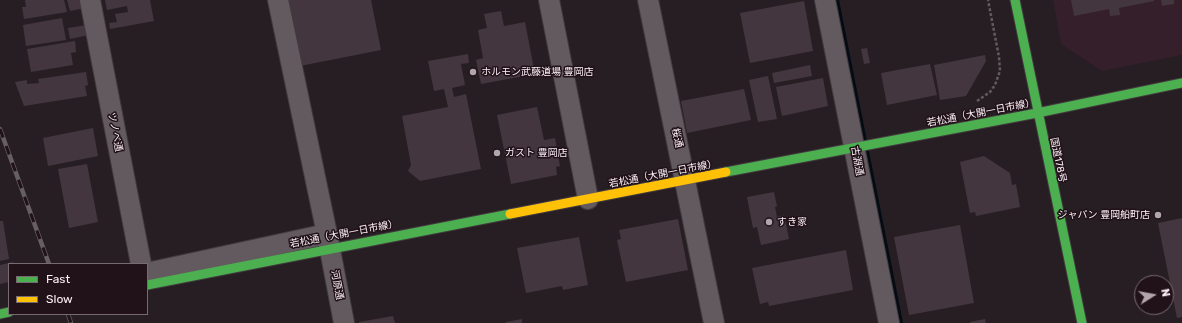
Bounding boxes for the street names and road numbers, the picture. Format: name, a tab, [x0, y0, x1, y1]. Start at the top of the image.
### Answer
street label: 若松通（大開一日市線）	[926, 97, 1036, 129]
street label: ツノベ通	[105, 111, 125, 153]
street label: 桜通	[669, 127, 685, 149]
street label: 国道178号	[1047, 136, 1069, 184]
street label: 古淵通	[848, 145, 866, 177]
street label: 若松通（大開一日市線）	[608, 158, 718, 190]
street label: 若松通（大開一日市線）	[289, 218, 399, 250]
street label: 河原通	[328, 269, 346, 301]

